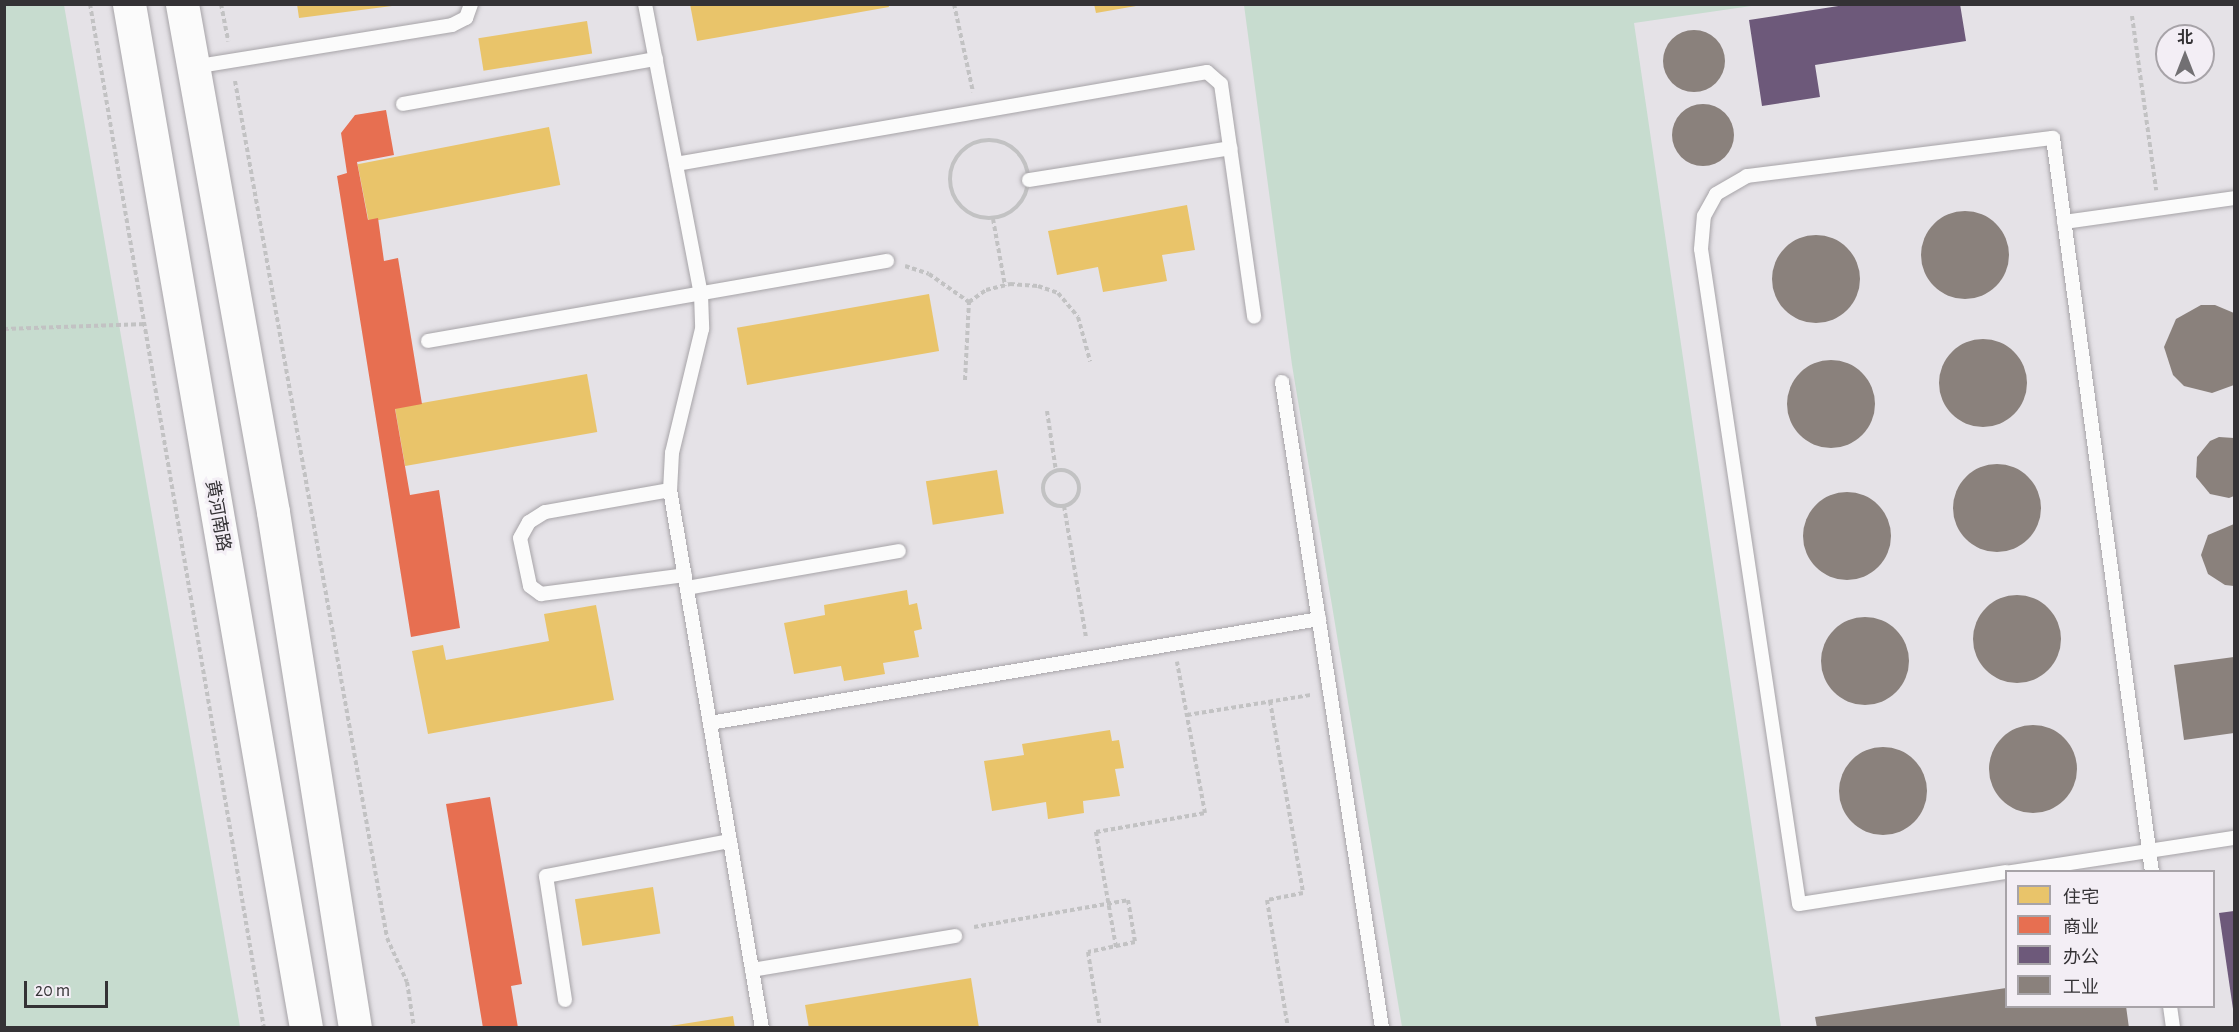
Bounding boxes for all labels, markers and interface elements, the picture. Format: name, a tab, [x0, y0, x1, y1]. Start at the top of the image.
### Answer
north arrow	[2155, 24, 2215, 84]
text: 北	[2177, 30, 2193, 46]
street label: 黄河南路	[200, 479, 234, 553]
legend	[2005, 870, 2215, 1008]
text: 住宅	[2063, 889, 2099, 907]
text: 商业	[2063, 919, 2099, 937]
text: 办公	[2063, 949, 2099, 967]
scale bar	[27, 969, 111, 1007]
text: 工业	[2063, 979, 2099, 997]
text: 20 m	[35, 982, 70, 1000]

